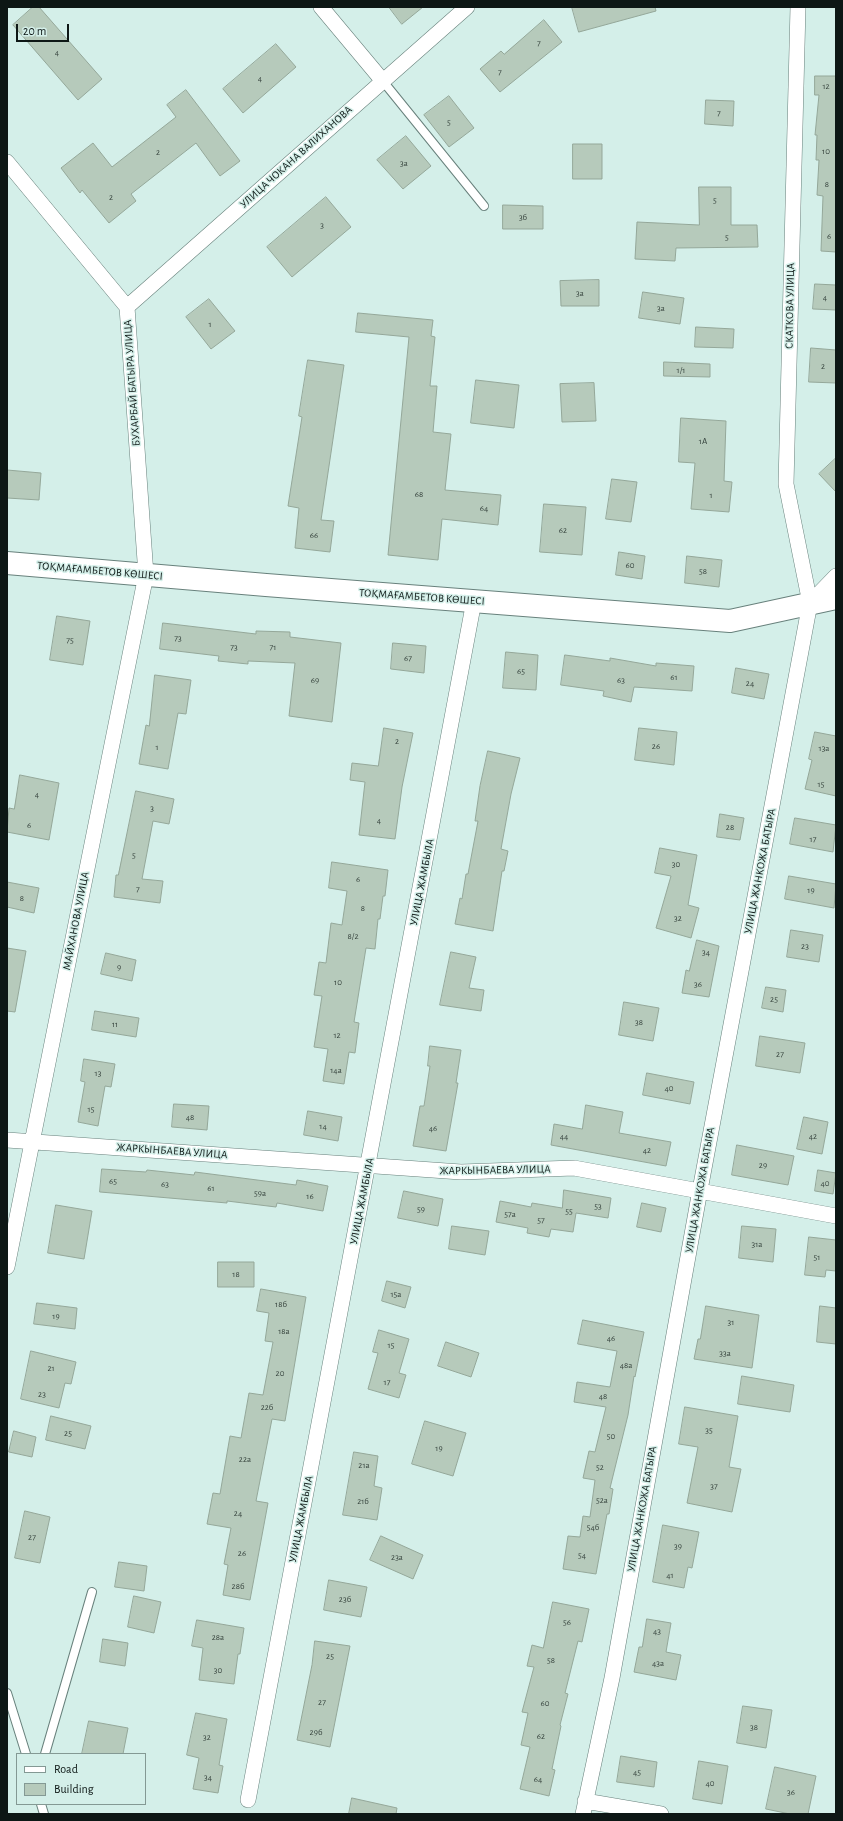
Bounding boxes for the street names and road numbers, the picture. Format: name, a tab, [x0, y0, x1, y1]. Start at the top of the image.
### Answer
street label: УЛИЦА ЧОКАНА ВАЛИХАНОВА	[237, 103, 355, 211]
street label: СКАТКОВА УЛИЦА	[783, 263, 797, 349]
street label: БУХАРБАЙ БАТЫРА УЛИЦА	[121, 319, 143, 447]
street label: ТОҚМАҒАМБЕТОВ КӨШЕСІ	[37, 559, 163, 583]
street label: ТОҚМАҒАМБЕТОВ КӨШЕСІ	[359, 586, 485, 608]
street label: УЛИЦА ЖАНКОЖА БАТЫРА	[741, 807, 779, 935]
street label: УЛИЦА ЖАМБЫЛА	[407, 837, 437, 927]
street label: МАЙХАНОВА УЛИЦА	[60, 871, 92, 971]
street label: УЛИЦА ЖАНКОЖА БАТЫРА	[682, 1126, 718, 1254]
street label: ЖАРКЫНБАЕВА УЛИЦА	[116, 1141, 228, 1161]
street label: УЛИЦА ЖАМБЫЛА	[347, 1156, 377, 1246]
street label: ЖАРКЫНБАЕВА УЛИЦА	[439, 1162, 551, 1178]
street label: УЛИЦА ЖАНКОЖА БАТЫРА	[624, 1445, 660, 1573]
street label: УЛИЦА ЖАМБЫЛА	[286, 1474, 316, 1564]

